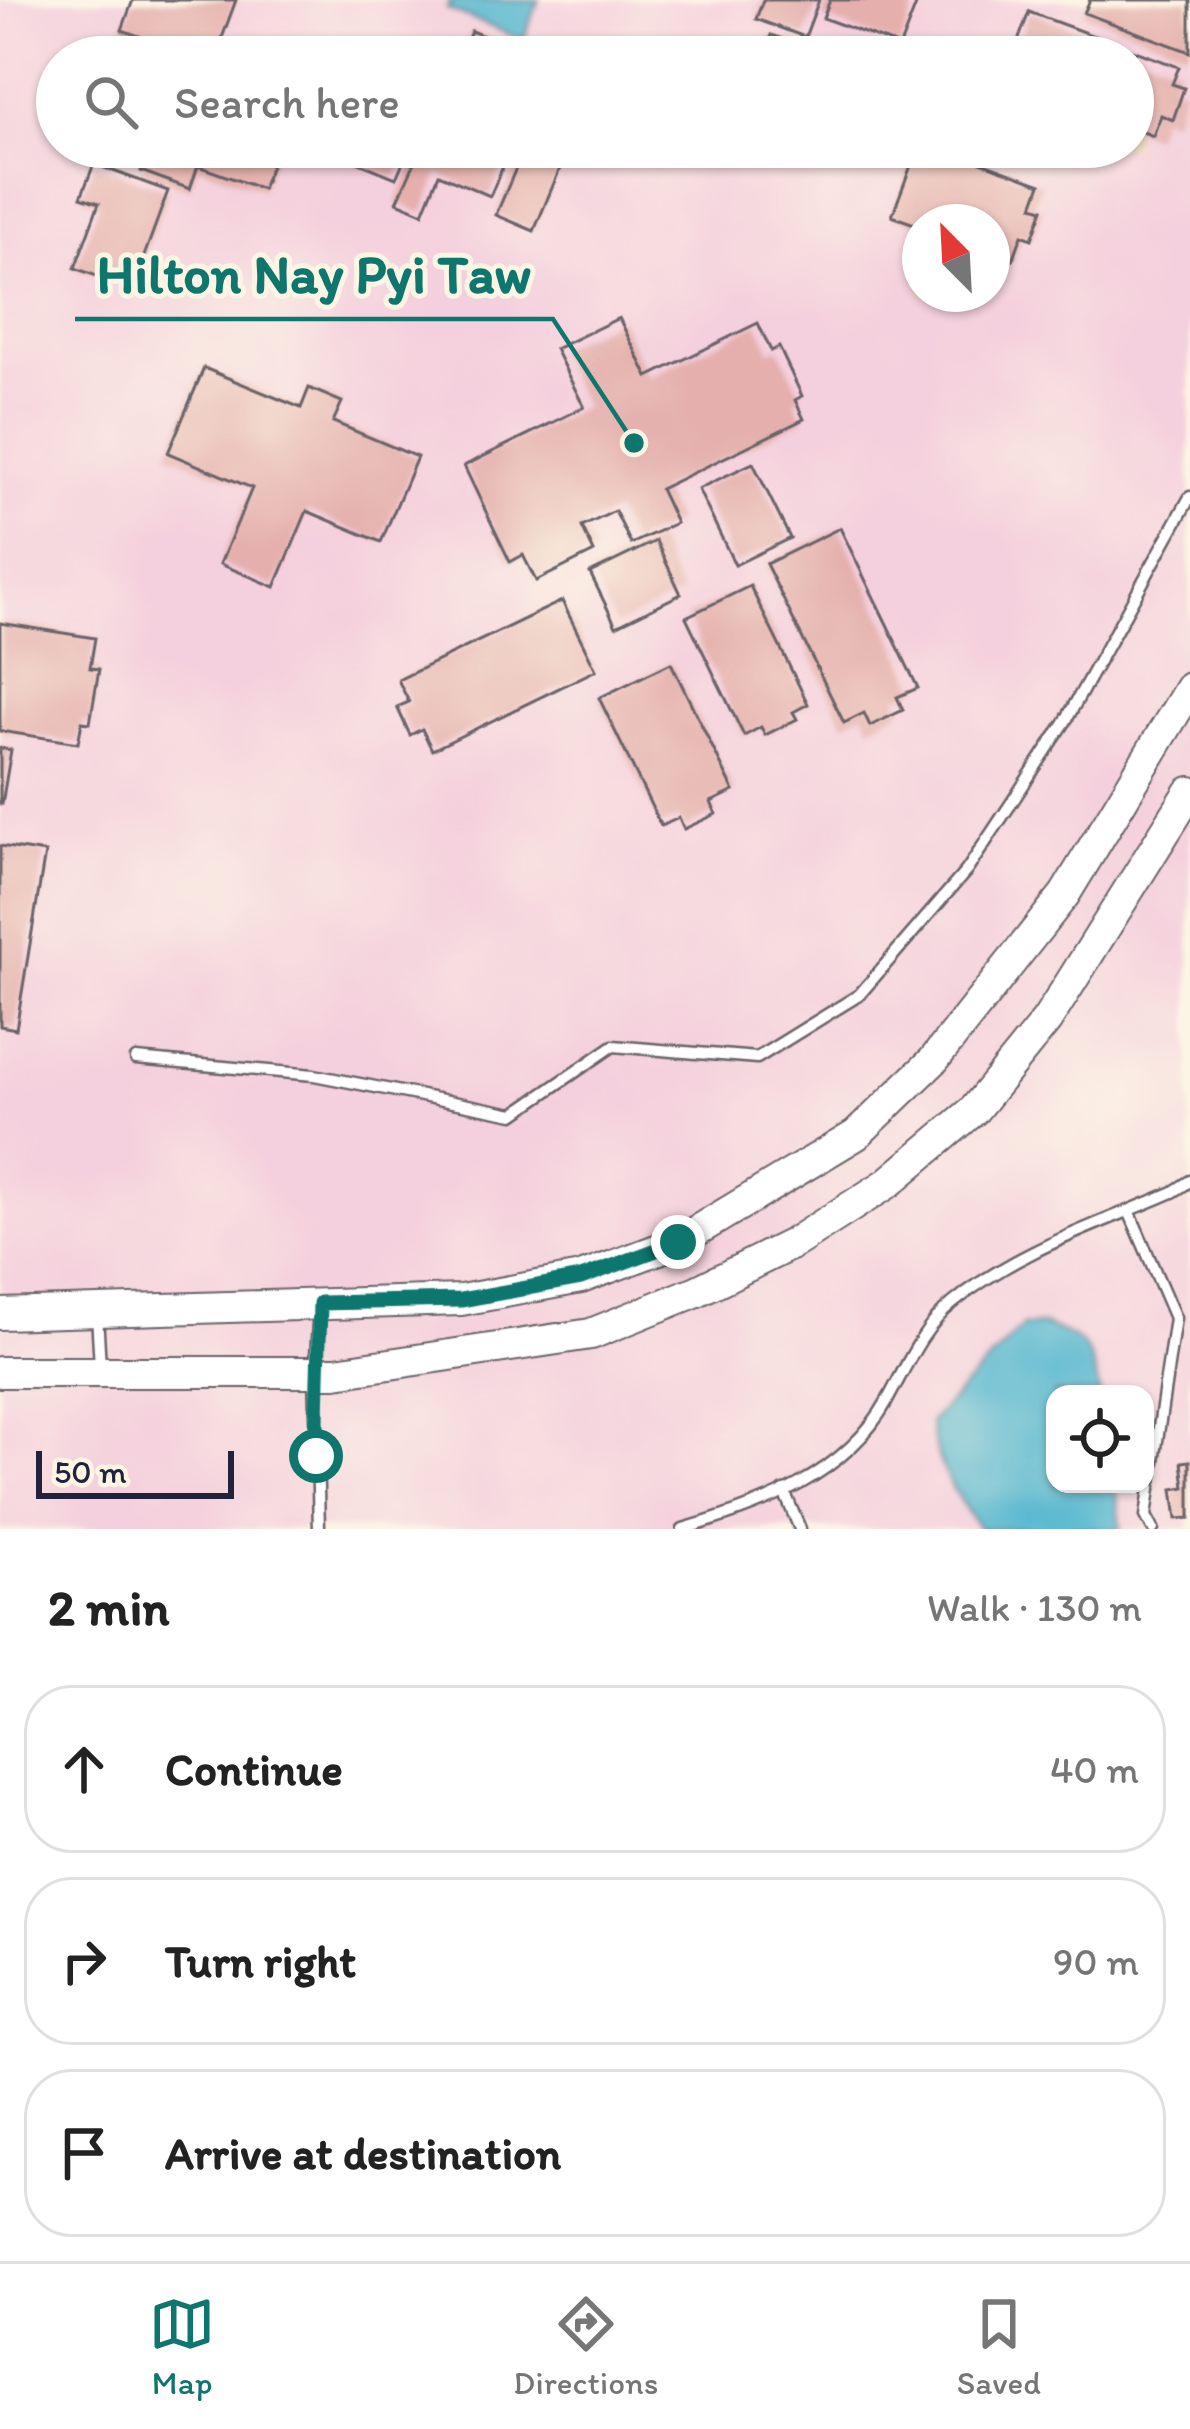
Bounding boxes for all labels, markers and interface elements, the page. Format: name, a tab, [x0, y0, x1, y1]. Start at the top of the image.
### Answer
search box	[36, 36, 1154, 168]
icon: search	[78, 69, 144, 135]
text: Search here	[174, 75, 400, 129]
north arrow	[902, 204, 1010, 312]
callout: Hilton Nay Pyi Taw	[75, 229, 553, 319]
text: Hilton Nay Pyi Taw	[97, 242, 531, 307]
route end	[651, 1215, 705, 1269]
map controls	[1046, 1385, 1154, 1493]
button: locate	[1046, 1385, 1154, 1493]
route start	[289, 1429, 343, 1483]
scale bar	[36, 1445, 234, 1498]
text: 50 m	[54, 1452, 127, 1491]
text: 2 min	[48, 1577, 169, 1638]
text: Walk · 130 m	[927, 1584, 1142, 1631]
icon: ahead	[51, 1736, 117, 1802]
text: Continue	[165, 1742, 343, 1796]
text: 40 m	[1050, 1746, 1139, 1793]
icon: right	[51, 1928, 117, 1994]
text: Turn right	[165, 1934, 356, 1988]
text: 90 m	[1053, 1938, 1139, 1985]
icon: arrive	[51, 2120, 117, 2186]
text: Arrive at destination	[165, 2126, 561, 2180]
tab: Map	[149, 2291, 215, 2402]
tab: Directions	[513, 2291, 658, 2402]
tab: Saved	[957, 2291, 1041, 2402]

